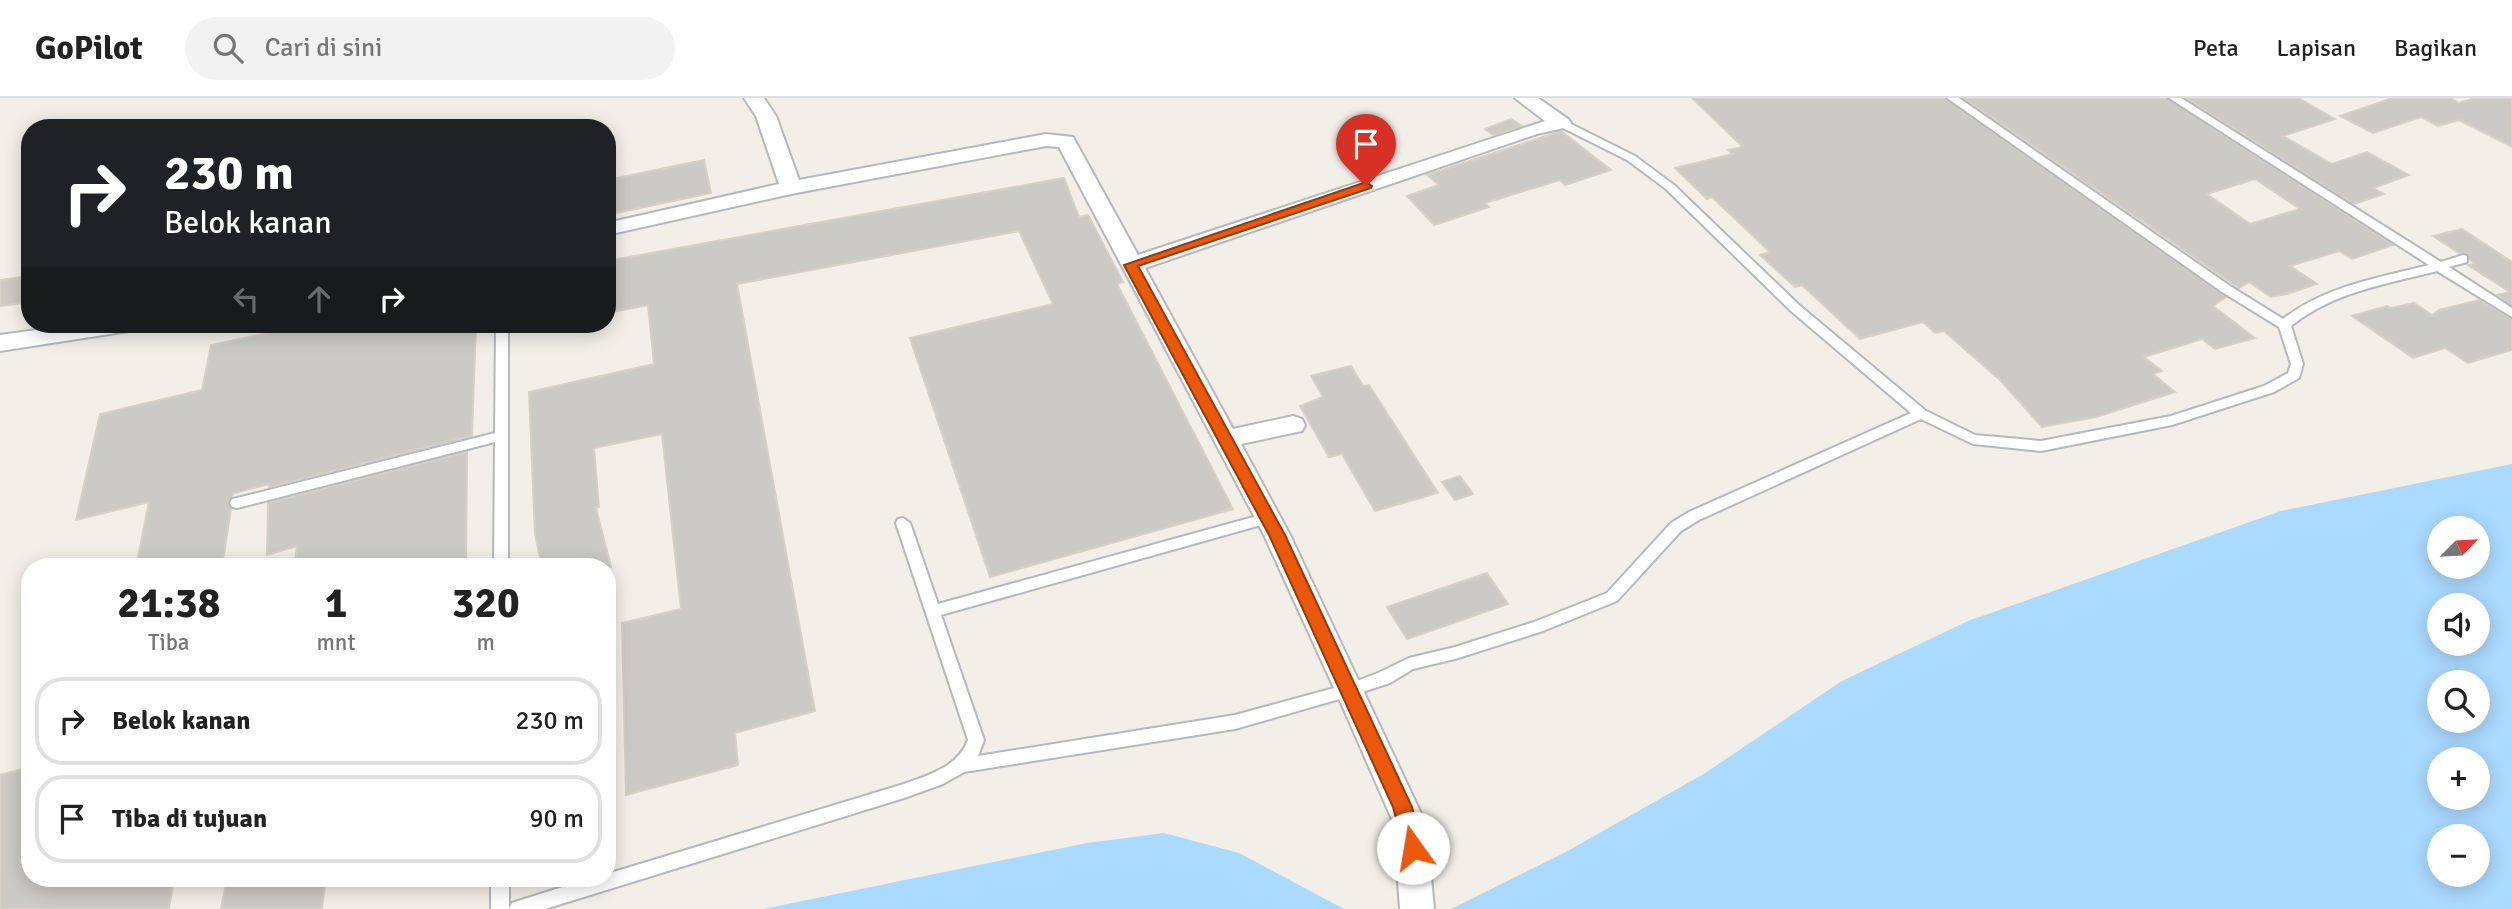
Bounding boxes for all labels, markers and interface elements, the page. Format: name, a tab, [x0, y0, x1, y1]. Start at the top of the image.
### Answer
search box	[185, 17, 675, 80]
text: GoPilot	[35, 28, 143, 69]
icon: search	[209, 29, 247, 67]
text: Cari di sini	[265, 32, 382, 64]
text: Peta	[2193, 33, 2239, 63]
text: Lapisan	[2277, 33, 2356, 63]
text: Bagikan	[2394, 33, 2477, 63]
pin	[1336, 114, 1396, 186]
icon: arrive	[1347, 125, 1385, 163]
text: 230 m	[164, 143, 294, 203]
icon: right	[49, 147, 140, 238]
text: Belok kanan	[164, 203, 332, 242]
icon: left	[227, 280, 265, 318]
icon: ahead	[300, 280, 338, 318]
icon: right	[373, 280, 411, 318]
north arrow	[2427, 516, 2490, 579]
map controls	[2427, 516, 2490, 887]
text: 21:38	[117, 578, 220, 629]
text: 1	[325, 578, 347, 629]
text: 320	[452, 578, 520, 629]
button: sound	[2427, 593, 2490, 656]
text: Tiba	[148, 628, 189, 657]
text: mnt	[317, 628, 355, 657]
text: m	[477, 628, 495, 657]
button: search	[2427, 670, 2490, 733]
icon: right	[53, 702, 91, 740]
text: Belok kanan	[112, 705, 250, 737]
text: 230 m	[515, 705, 584, 737]
button: +	[2427, 747, 2490, 810]
icon: arrive	[53, 800, 91, 838]
text: Tiba di tujuan	[112, 803, 267, 835]
text: 90 m	[529, 803, 584, 835]
position arrow	[1376, 811, 1450, 885]
button: −	[2427, 824, 2490, 887]

